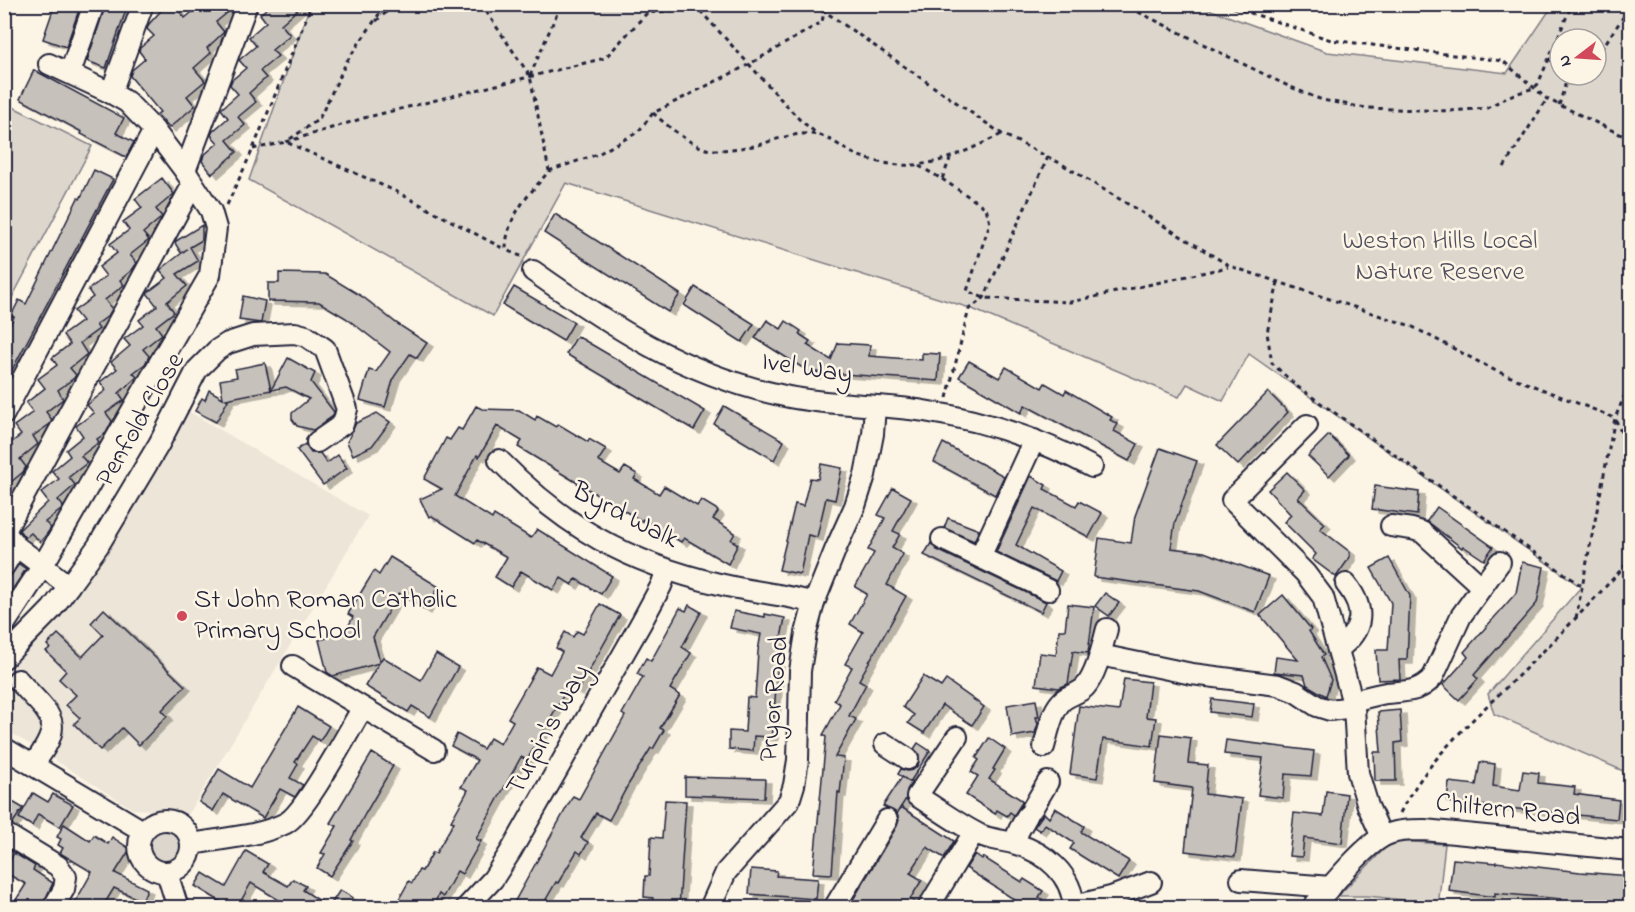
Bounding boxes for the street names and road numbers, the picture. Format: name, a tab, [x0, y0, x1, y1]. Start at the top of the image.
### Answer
street label: Ivel Way	[759, 343, 855, 395]
street label: Penfold Close	[87, 345, 196, 494]
street label: Byrd Walk	[564, 472, 685, 560]
street label: Pryor Road	[750, 634, 800, 764]
street label: Turpin's Way	[497, 657, 601, 803]
street label: Chiltern Road	[1434, 784, 1582, 838]

